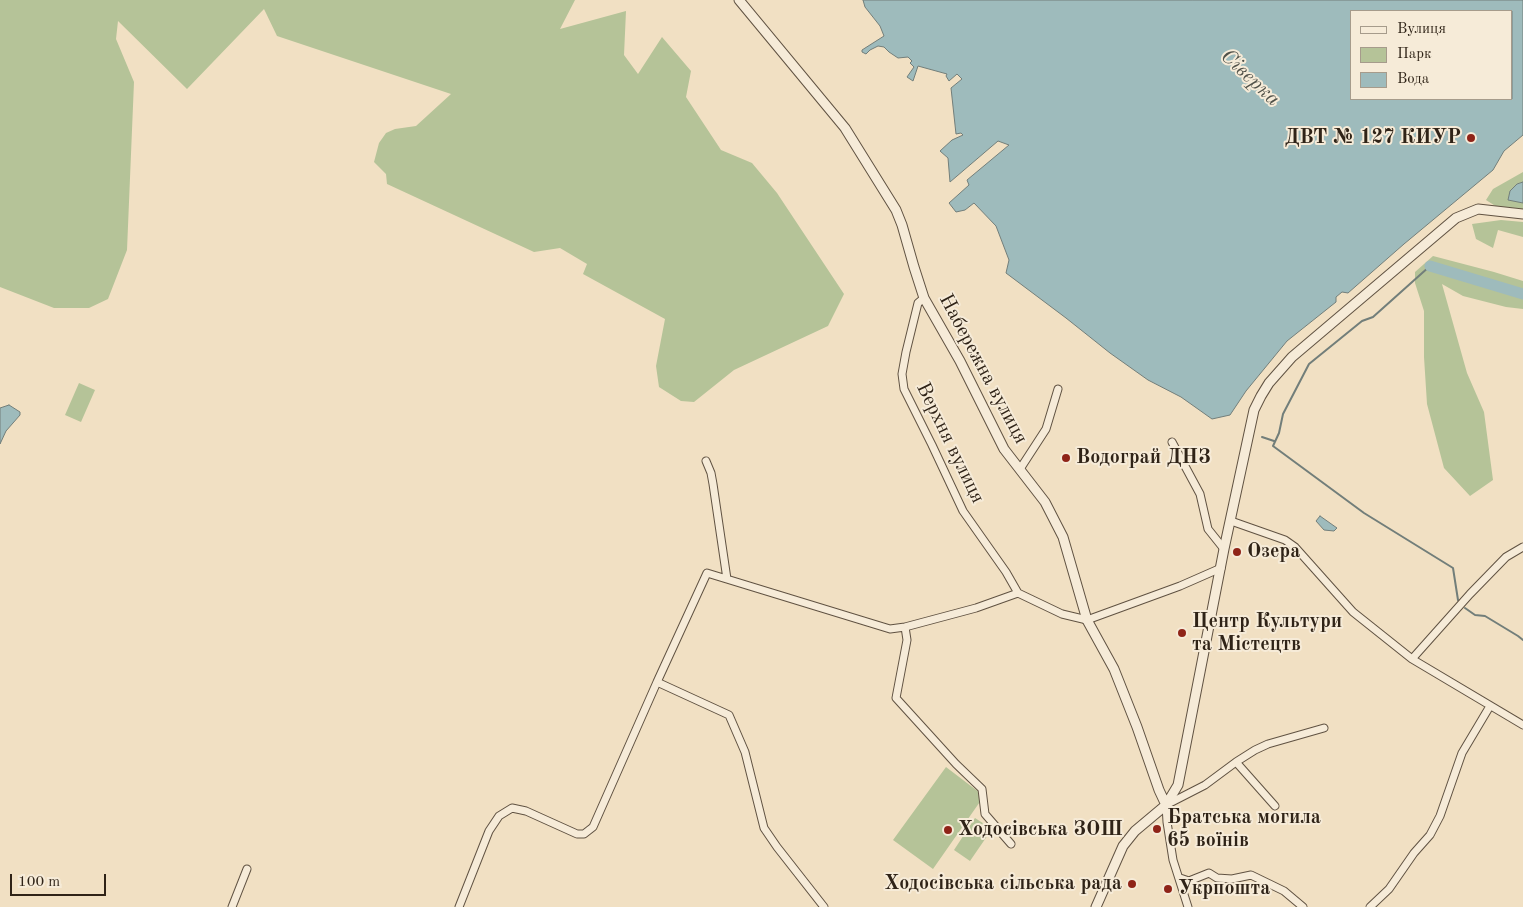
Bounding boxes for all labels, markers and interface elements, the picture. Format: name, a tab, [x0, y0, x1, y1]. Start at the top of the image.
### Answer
legend	[1350, 10, 1513, 100]
text: Вулиця	[1397, 22, 1446, 37]
water label: Сіверка	[1215, 44, 1285, 112]
text: Парк	[1397, 47, 1432, 62]
text: Вода	[1397, 72, 1429, 87]
place label: ДВТ № 127 КИУР	[1285, 126, 1461, 150]
marker: ДВТ № 127 КИУР	[1465, 132, 1477, 144]
street label: Набережна вулиця	[933, 290, 1033, 448]
street label: Верхня вулиця	[910, 379, 990, 507]
place label: Водограй ДНЗ	[1076, 446, 1211, 470]
marker: Водограй ДНЗ	[1060, 452, 1072, 464]
place label: Озера	[1247, 540, 1300, 564]
marker: Озера	[1231, 546, 1243, 558]
place label: Центр Культури та Містецтв	[1192, 610, 1342, 657]
marker: Центр Культури та Містецтв	[1176, 627, 1188, 639]
place label: Братська могила 65 воїнів	[1167, 806, 1321, 853]
place label: Ходосівська ЗОШ	[958, 818, 1123, 842]
marker: Братська могила 65 воїнів	[1151, 823, 1163, 835]
marker: Ходосівська ЗОШ	[942, 824, 954, 836]
scale bar	[12, 864, 109, 896]
place label: Ходосівська сільська рада	[884, 872, 1122, 896]
text: 100 m	[18, 875, 60, 890]
place label: Укрпошта	[1178, 877, 1270, 901]
marker: Ходосівська сільська рада	[1126, 878, 1138, 890]
marker: Укрпошта	[1162, 883, 1174, 895]

